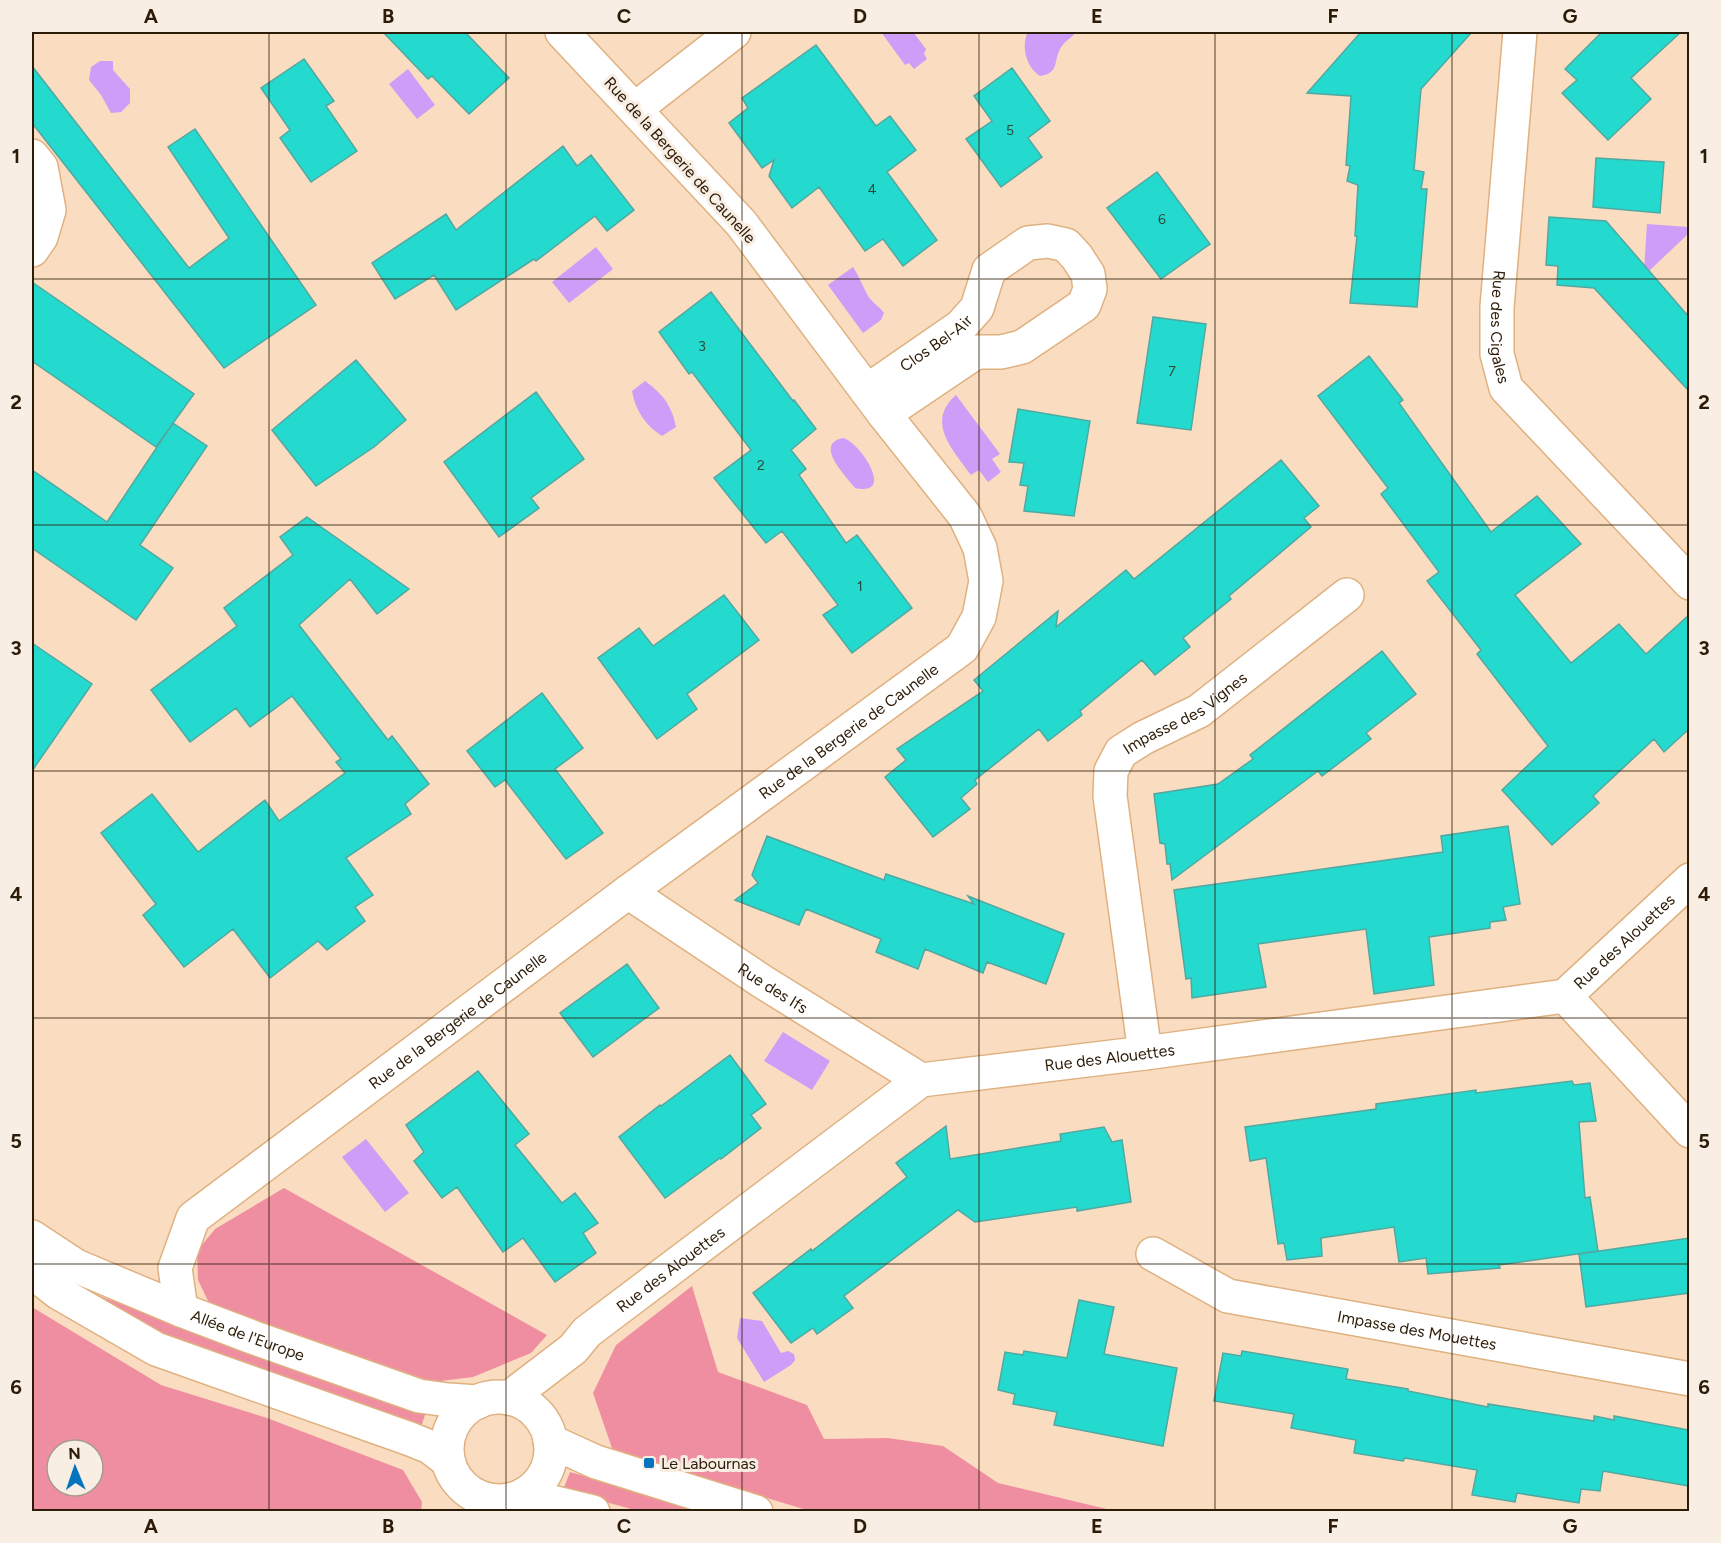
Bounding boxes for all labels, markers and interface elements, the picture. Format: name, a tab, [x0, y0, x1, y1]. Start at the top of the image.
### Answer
text: A	[144, 4, 159, 28]
text: B	[382, 4, 394, 28]
text: C	[617, 4, 631, 28]
text: D	[853, 4, 867, 28]
text: E	[1091, 4, 1103, 28]
text: F	[1327, 4, 1339, 28]
text: G	[1563, 4, 1578, 28]
street label: Rue de la Bergerie de Caunelle	[600, 73, 760, 247]
house number: 5	[1006, 122, 1014, 139]
text: 1	[12, 144, 20, 168]
text: 1	[1700, 144, 1708, 168]
house number: 4	[868, 181, 877, 198]
house number: 6	[1158, 211, 1166, 228]
street label: Rue des Cigales	[1487, 269, 1514, 385]
street label: Clos Bel-Air	[896, 310, 976, 375]
house number: 3	[698, 338, 706, 355]
house number: 7	[1168, 363, 1176, 380]
text: 2	[10, 390, 22, 414]
text: 2	[1698, 390, 1710, 414]
house number: 2	[757, 457, 765, 474]
house number: 1	[857, 578, 863, 595]
text: 3	[10, 636, 22, 660]
text: 3	[1698, 636, 1710, 660]
street label: Rue de la Bergerie de Caunelle	[755, 659, 942, 803]
street label: Impasse des Vignes	[1119, 668, 1250, 758]
text: 4	[10, 882, 23, 906]
text: 4	[1698, 882, 1711, 906]
street label: Rue des Alouettes	[1570, 890, 1678, 993]
street label: Rue de la Bergerie de Caunelle	[365, 947, 550, 1093]
street label: Rue des Ifs	[735, 959, 812, 1017]
street label: Rue des Alouettes	[1044, 1040, 1176, 1075]
text: 5	[10, 1129, 22, 1153]
text: 5	[1698, 1129, 1710, 1153]
street label: Rue des Alouettes	[612, 1222, 728, 1316]
street label: Allée de l'Europe	[189, 1305, 308, 1364]
street label: Impasse des Mouettes	[1336, 1306, 1498, 1354]
text: 6	[10, 1375, 22, 1399]
text: 6	[1698, 1375, 1710, 1399]
north arrow	[45, 1438, 105, 1498]
text: N	[68, 1444, 81, 1463]
place label: Le Labournas	[661, 1454, 756, 1473]
marker: Le Labournas	[642, 1456, 656, 1470]
text: A	[144, 1514, 159, 1538]
text: B	[382, 1514, 394, 1538]
text: C	[617, 1514, 631, 1538]
text: D	[853, 1514, 867, 1538]
text: E	[1091, 1514, 1103, 1538]
text: F	[1327, 1514, 1339, 1538]
text: G	[1563, 1514, 1578, 1538]

